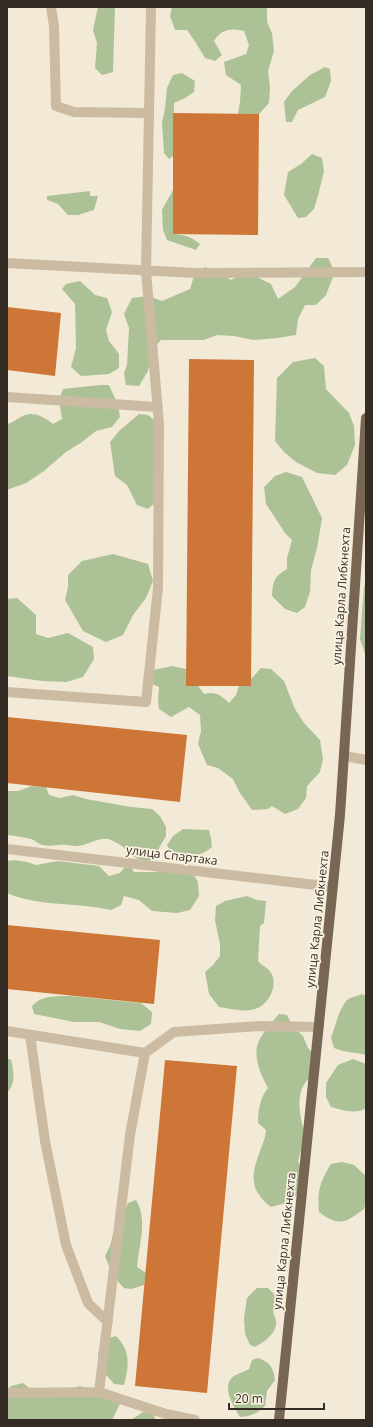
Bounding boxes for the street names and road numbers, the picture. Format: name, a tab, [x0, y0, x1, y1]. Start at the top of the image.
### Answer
street label: улица Карла Либкнехта	[328, 527, 354, 665]
street label: улица Спартака	[125, 841, 219, 869]
street label: улица Карла Либкнехта	[301, 849, 333, 989]
street label: улица Карла Либкнехта	[268, 1171, 300, 1311]

